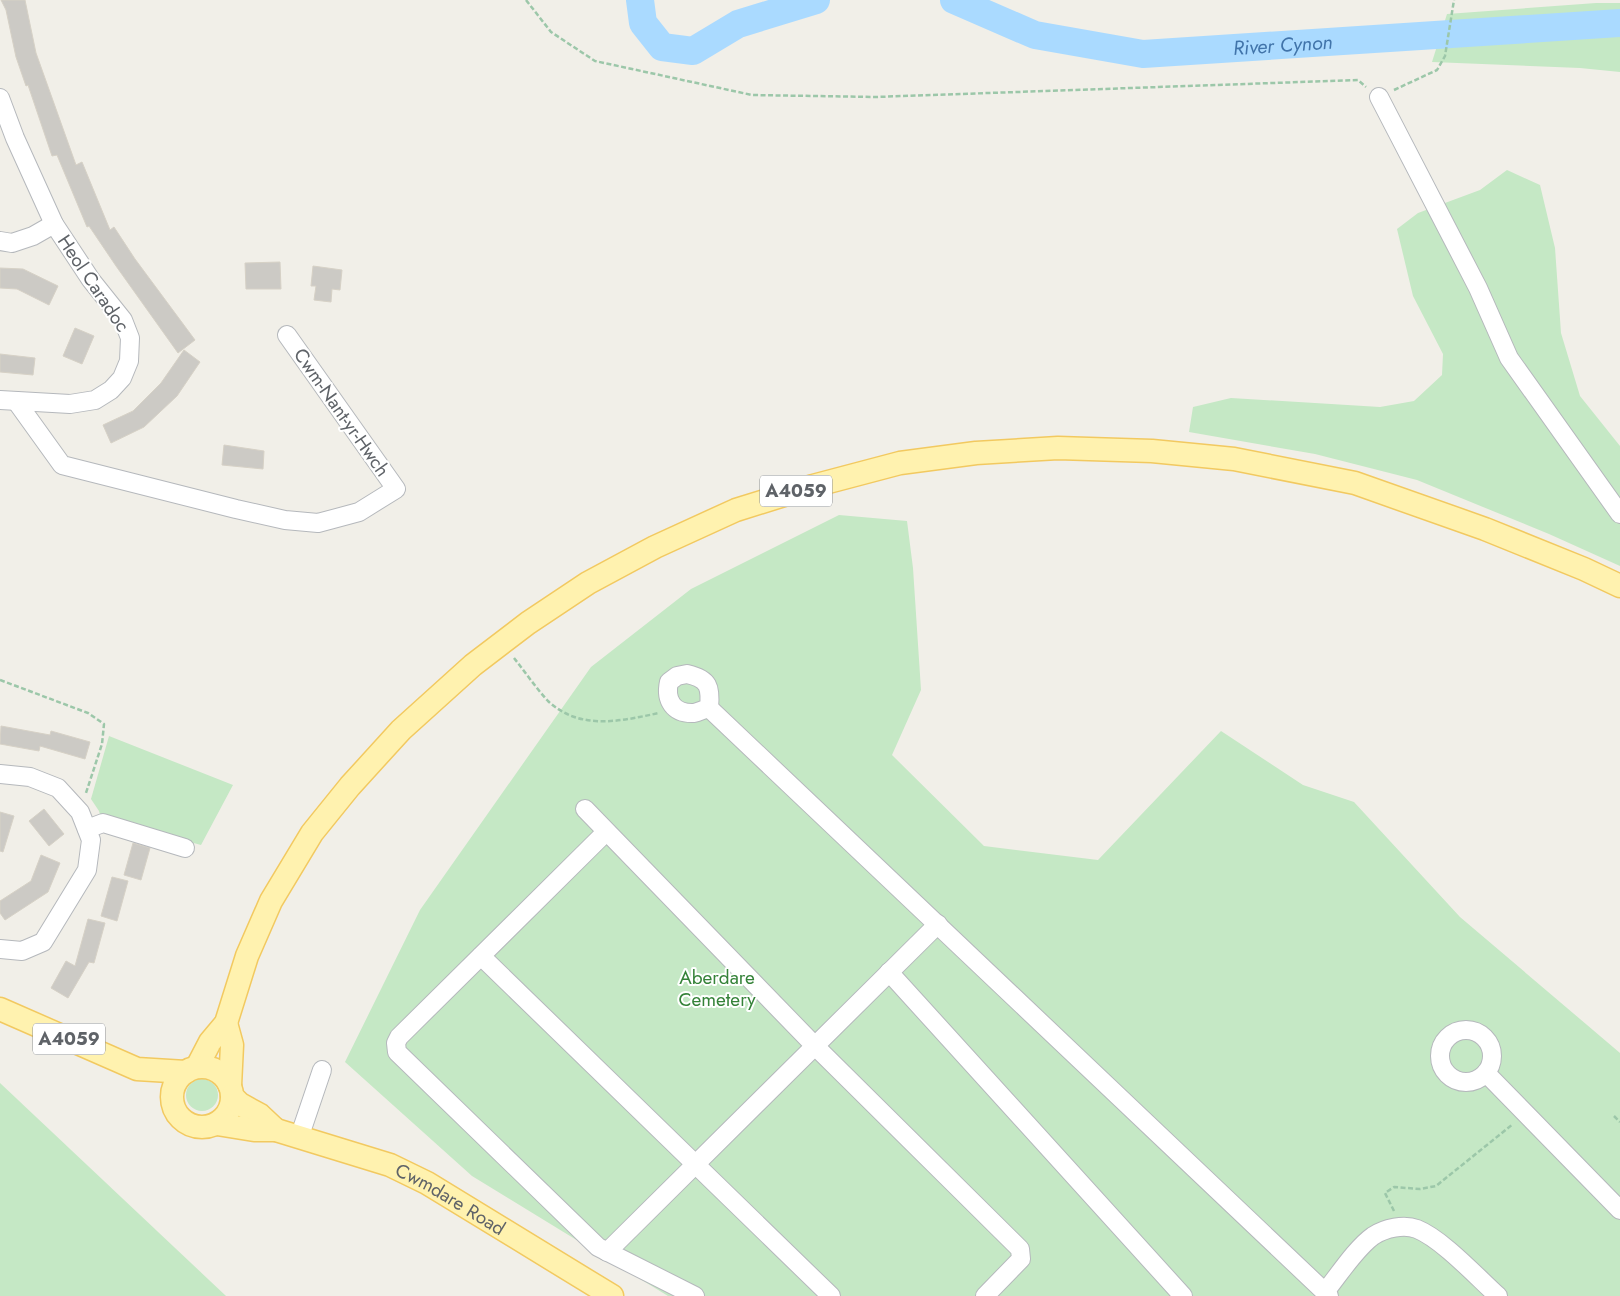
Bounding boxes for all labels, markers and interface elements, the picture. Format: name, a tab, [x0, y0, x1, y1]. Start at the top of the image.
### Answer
water label: River Cynon	[1232, 28, 1334, 63]
street label: Heol Caradoc	[51, 229, 136, 337]
street label: Cwm-Nant-yr-Hwch	[287, 343, 396, 482]
road number: A4059	[760, 476, 832, 506]
park label: Aberdare Cemetery	[678, 964, 756, 1013]
road number: A4059	[33, 1024, 105, 1054]
street label: Cwmdare Road	[391, 1157, 510, 1242]

